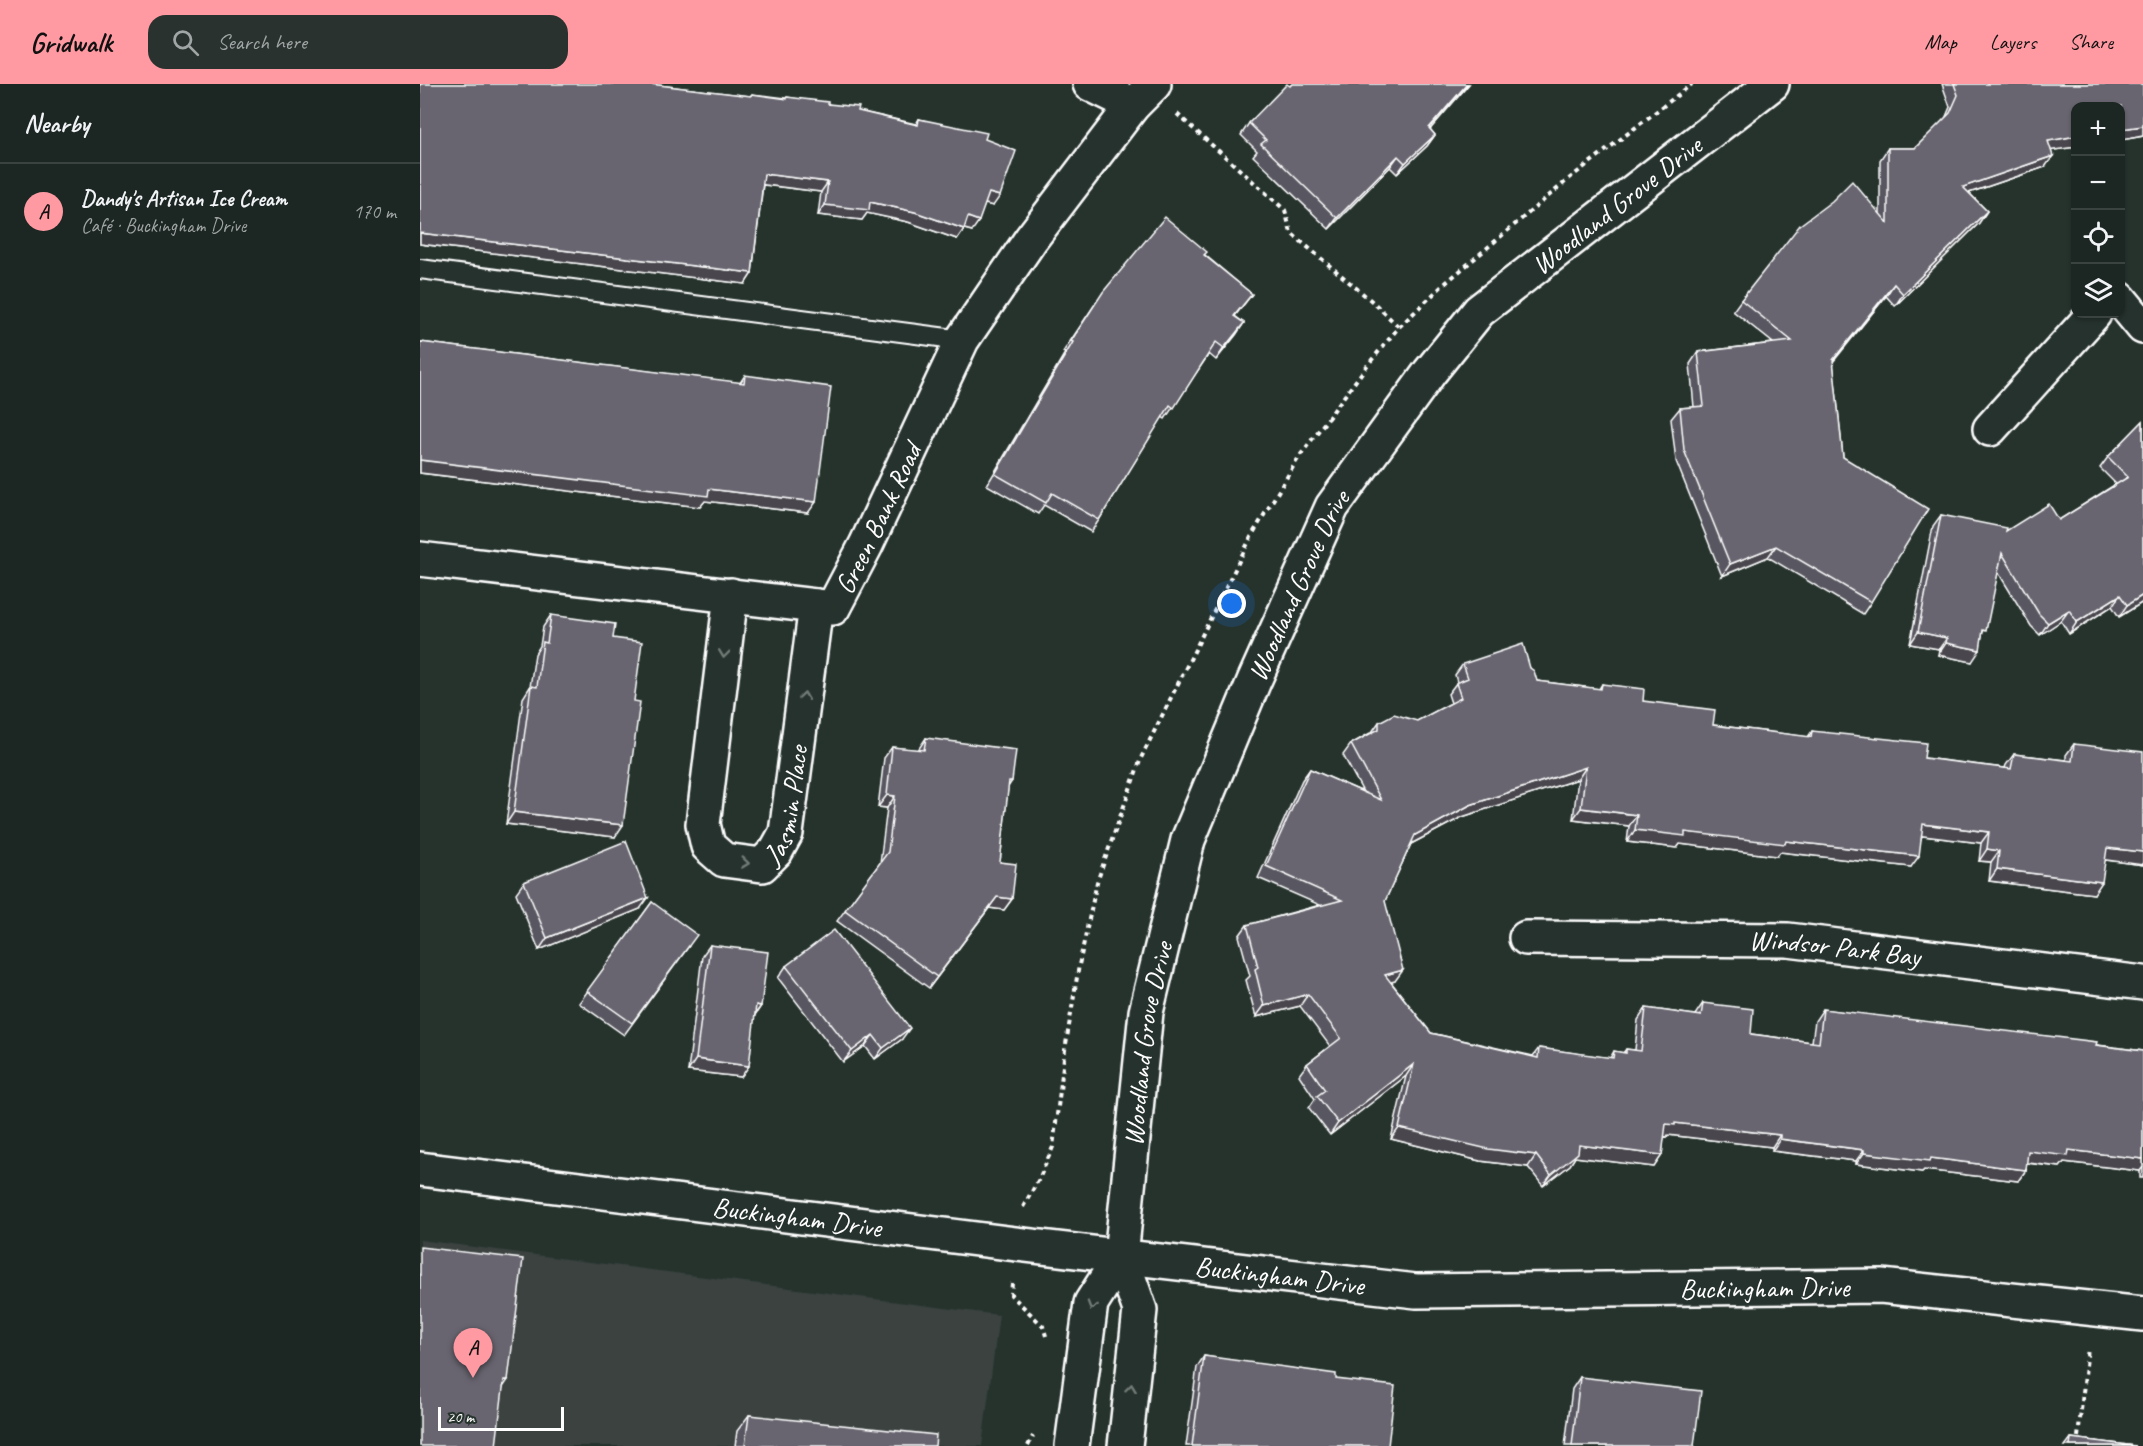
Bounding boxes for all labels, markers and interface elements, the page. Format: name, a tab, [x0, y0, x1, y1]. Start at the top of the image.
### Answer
search box	[148, 15, 568, 69]
text: Gridwalk	[30, 25, 112, 60]
icon: search	[169, 26, 202, 59]
text: Search here	[217, 28, 307, 56]
text: Map	[1924, 29, 1957, 55]
text: Layers	[1990, 29, 2036, 55]
text: Share	[2069, 29, 2113, 55]
map controls	[2071, 102, 2125, 318]
button: +	[2071, 102, 2125, 156]
text: Nearby	[24, 107, 89, 140]
street label: Woodland Grove Drive	[1524, 126, 1710, 282]
button: −	[2071, 156, 2125, 210]
text: Dandy's Artisan Ice Cream	[81, 185, 287, 213]
text: A	[38, 199, 49, 224]
text: 170 m	[353, 199, 396, 224]
button: locate	[2071, 210, 2125, 264]
text: Café · Buckingham Drive	[81, 213, 246, 238]
button: layers	[2071, 264, 2125, 318]
street label: Green Bank Road	[826, 434, 930, 599]
street label: Woodland Grove Drive	[1239, 481, 1358, 686]
your location	[1217, 589, 1246, 618]
one-way arrow	[718, 649, 730, 658]
one-way arrow	[797, 692, 810, 701]
street label: Jasmin Place	[754, 742, 815, 873]
one-way arrow	[741, 856, 750, 869]
street label: Windsor Park Bay	[1749, 922, 1925, 974]
street label: Woodland Grove Drive	[1115, 936, 1180, 1148]
street label: Buckingham Drive	[711, 1188, 885, 1245]
street label: Buckingham Drive	[1193, 1248, 1368, 1302]
street label: Buckingham Drive	[1679, 1269, 1852, 1306]
one-way arrow	[1087, 1301, 1099, 1311]
pin: A	[454, 1328, 492, 1378]
one-way arrow	[1125, 1383, 1137, 1392]
scale bar	[438, 1404, 564, 1432]
text: 20 m	[447, 1407, 474, 1427]

